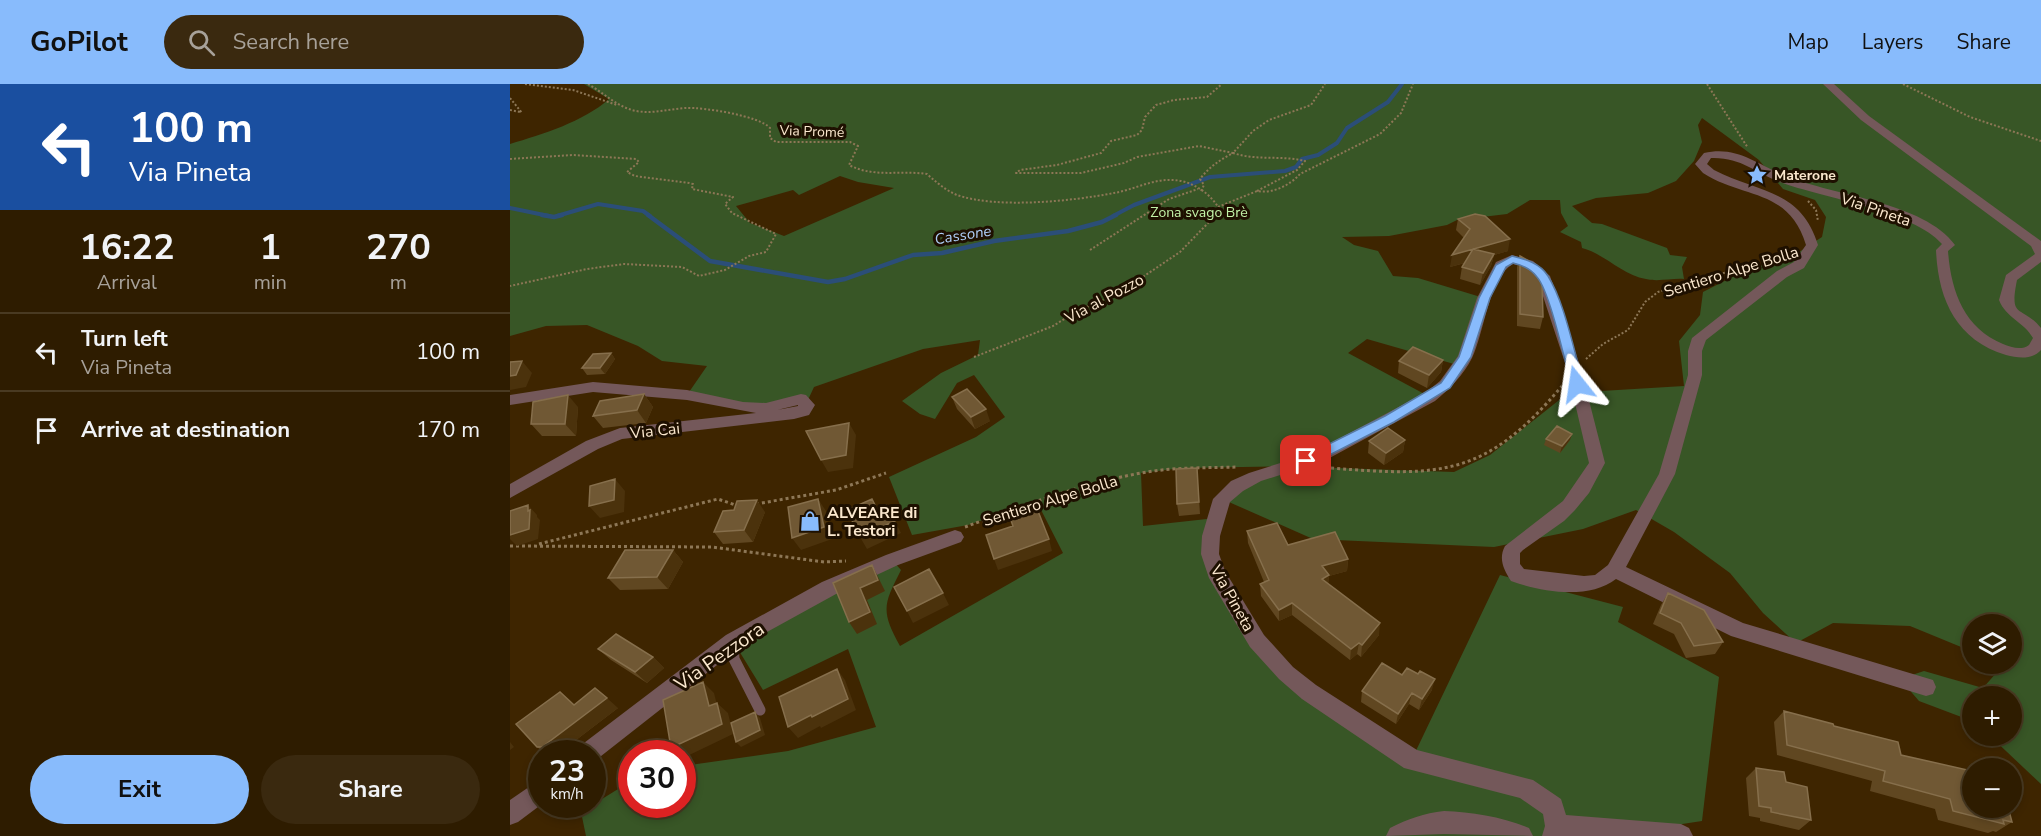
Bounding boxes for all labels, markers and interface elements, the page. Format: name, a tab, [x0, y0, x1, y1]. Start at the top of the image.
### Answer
search box	[164, 15, 584, 69]
text: GoPilot	[30, 23, 128, 61]
icon: search	[185, 26, 218, 59]
text: Search here	[233, 27, 349, 57]
text: Map	[1787, 28, 1829, 56]
text: Layers	[1862, 28, 1923, 56]
text: Share	[1956, 28, 2011, 56]
text: 100 m	[129, 100, 253, 157]
icon: left	[30, 108, 108, 186]
street label: Via Promé	[778, 121, 845, 142]
text: Via Pineta	[129, 154, 252, 191]
place icon: Materone	[1745, 163, 1769, 187]
place label: Materone	[1774, 166, 1836, 185]
street label: Via Pineta	[1837, 187, 1914, 232]
park label: Zona svago Brè	[1150, 203, 1248, 222]
water label: Cassone	[933, 221, 993, 249]
text: 16:22	[79, 223, 175, 272]
text: 1	[259, 223, 281, 272]
text: 270	[366, 223, 431, 272]
street label: Sentiero Alpe Bolla	[1661, 241, 1801, 303]
text: Arrival	[97, 269, 157, 296]
text: min	[254, 269, 287, 296]
text: m	[390, 269, 407, 296]
street label: Via al Pozzo	[1060, 269, 1148, 329]
text: Turn left	[81, 324, 168, 354]
icon: left	[30, 336, 63, 369]
text: 100 m	[416, 337, 480, 367]
position arrow	[1545, 352, 1609, 416]
text: Via Pineta	[81, 354, 172, 381]
icon: arrive	[30, 414, 63, 447]
text: Arrive at destination	[81, 415, 290, 445]
text: 170 m	[416, 415, 480, 445]
street label: Via Cai	[628, 417, 681, 445]
pin	[1280, 435, 1331, 486]
icon: arrive	[1289, 444, 1322, 477]
street label: Sentiero Alpe Bolla	[980, 470, 1120, 532]
place label: ALVEARE di L. Testori	[827, 502, 917, 542]
shop icon: ALVEARE di L. Testori	[798, 509, 822, 533]
street label: Via Pineta	[1204, 560, 1259, 636]
map controls	[1962, 614, 2022, 818]
button: layers	[1962, 614, 2022, 674]
street label: Via Pezzora	[668, 616, 770, 698]
button: +	[1962, 686, 2022, 746]
speed limit sign: 30	[618, 740, 696, 818]
text: 23	[549, 751, 585, 792]
button: Exit	[30, 755, 249, 824]
button: Share	[261, 755, 480, 824]
button: −	[1962, 758, 2022, 818]
text: km/h	[550, 784, 584, 804]

